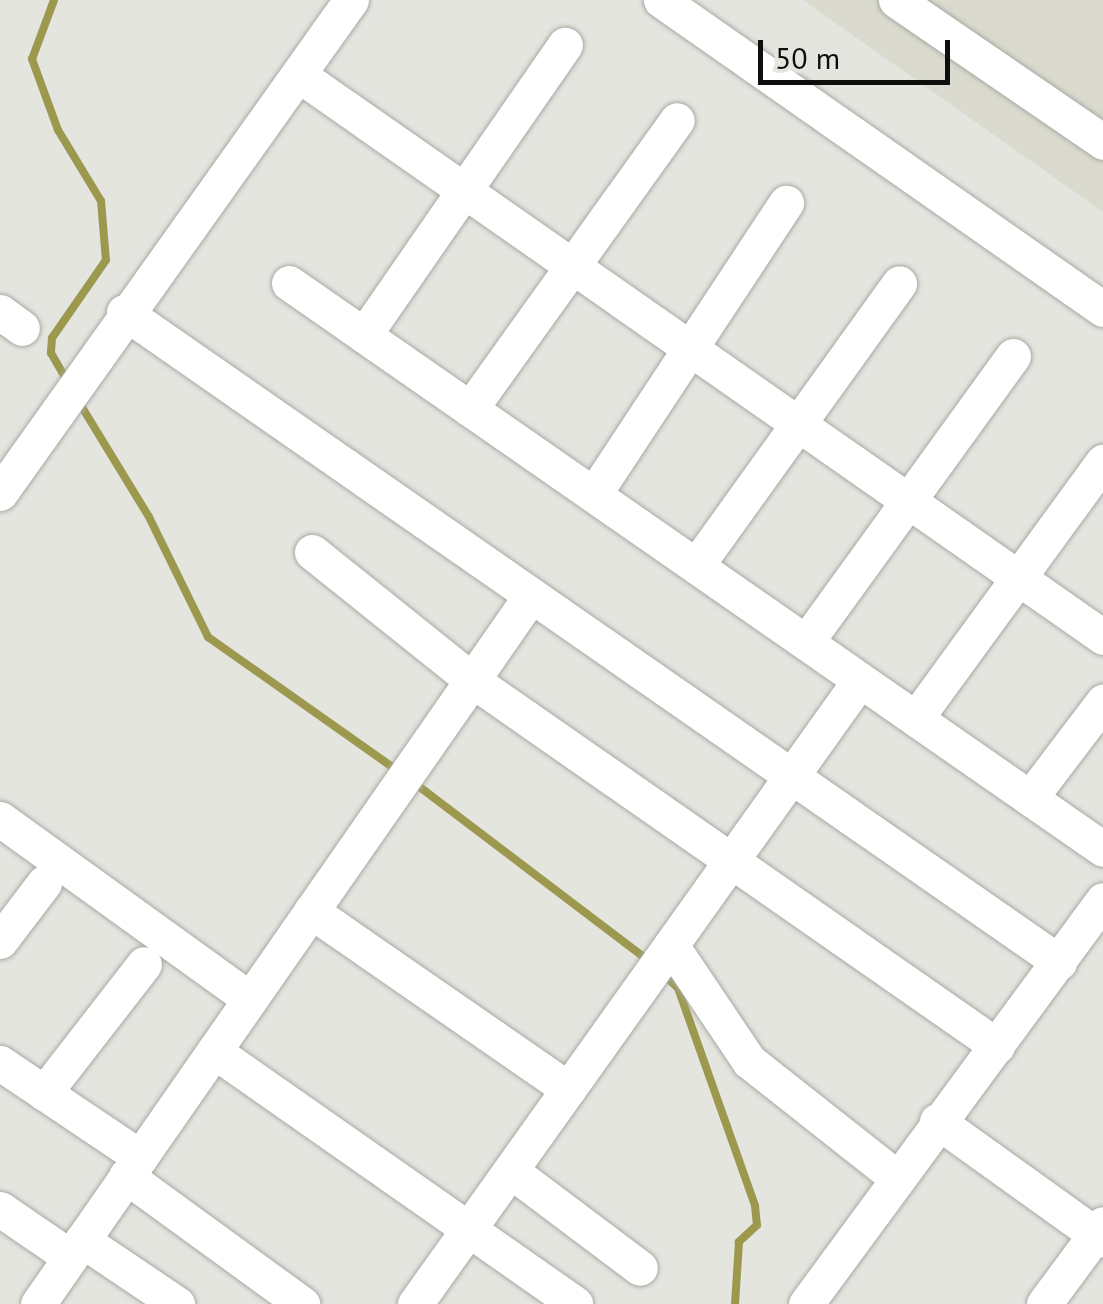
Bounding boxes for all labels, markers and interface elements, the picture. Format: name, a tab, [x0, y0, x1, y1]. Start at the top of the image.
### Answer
scale bar	[763, 20, 956, 82]
text: 50 m	[775, 38, 840, 77]

